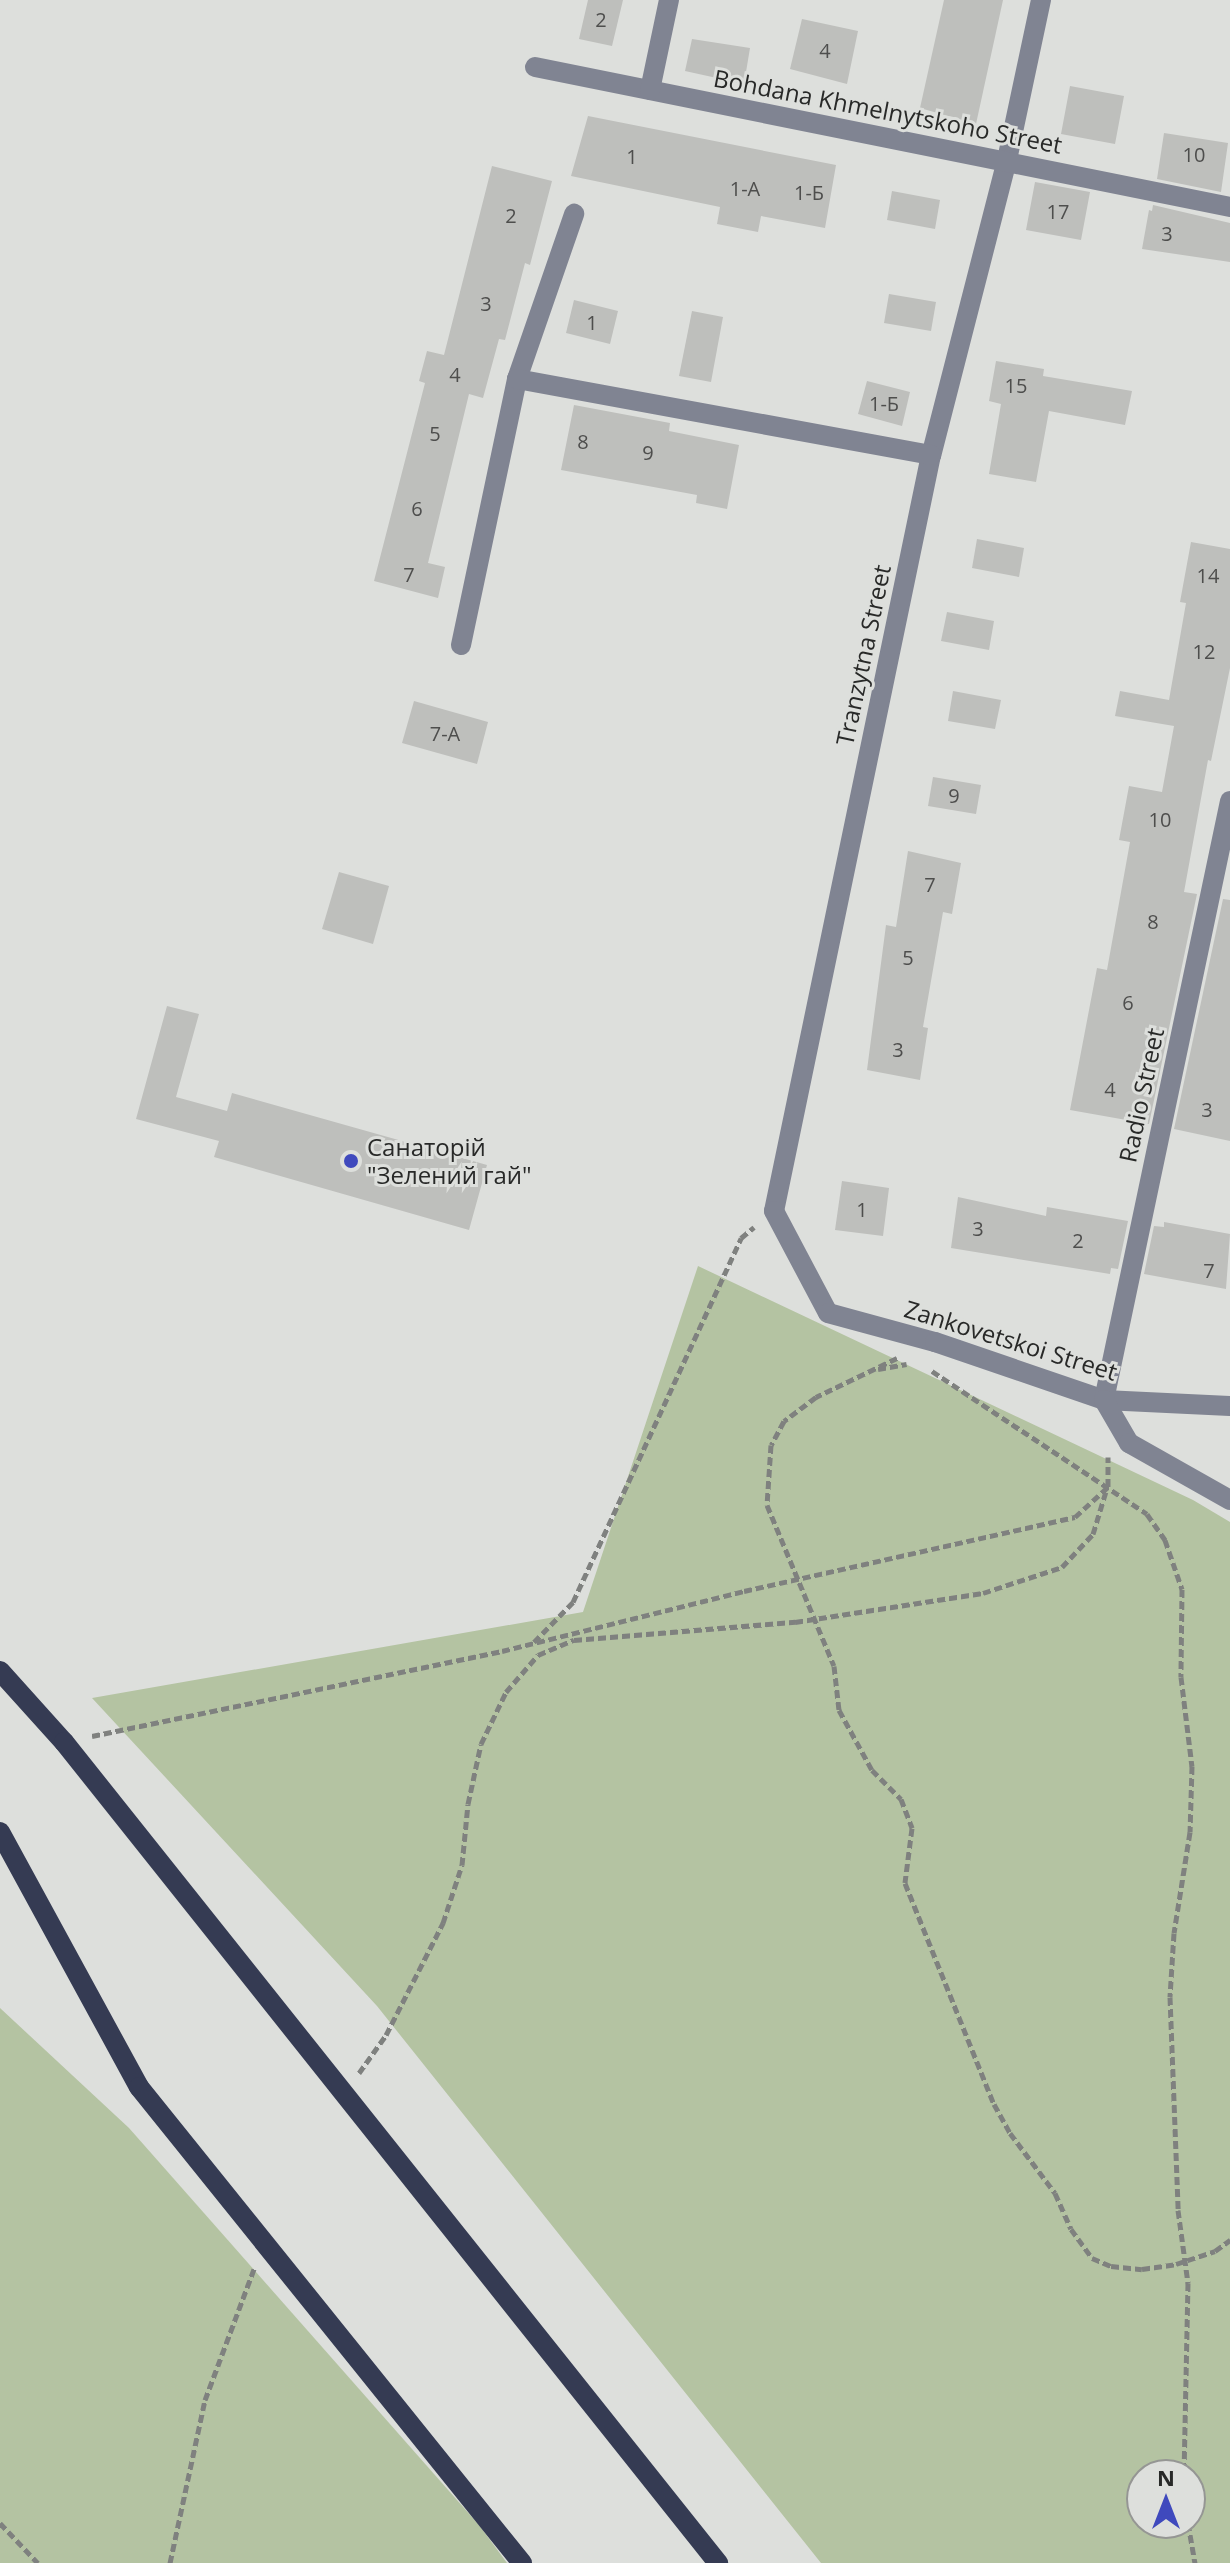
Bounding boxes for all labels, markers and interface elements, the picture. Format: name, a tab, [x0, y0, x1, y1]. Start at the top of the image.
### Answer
house number: 2	[595, 7, 607, 31]
house number: 4	[819, 38, 831, 62]
street label: Bohdana Khmelnytskoho Street	[711, 63, 1065, 159]
house number: 10	[1183, 142, 1205, 166]
house number: 1	[626, 144, 638, 168]
house number: 1-А	[730, 176, 760, 200]
house number: 1-Б	[794, 180, 824, 204]
house number: 17	[1047, 199, 1069, 223]
house number: 2	[505, 203, 517, 227]
house number: 3	[1161, 221, 1173, 245]
house number: 3	[480, 291, 492, 315]
house number: 1	[586, 310, 598, 334]
house number: 4	[449, 362, 461, 386]
house number: 15	[1005, 373, 1027, 397]
house number: 1-Б	[869, 391, 899, 415]
house number: 5	[429, 421, 441, 445]
house number: 8	[577, 429, 589, 453]
house number: 9	[642, 440, 654, 464]
house number: 6	[411, 496, 423, 520]
house number: 7	[403, 562, 415, 586]
street label: Tranzytna Street	[830, 562, 896, 748]
house number: 14	[1197, 563, 1219, 587]
house number: 12	[1193, 639, 1215, 663]
house number: 7-А	[430, 721, 460, 745]
house number: 9	[948, 783, 960, 807]
house number: 10	[1149, 807, 1171, 831]
house number: 7	[924, 872, 936, 896]
house number: 8	[1147, 909, 1159, 933]
house number: 5	[902, 945, 914, 969]
house number: 6	[1122, 990, 1134, 1014]
street label: Radio Street	[1113, 1025, 1169, 1165]
house number: 3	[892, 1037, 904, 1061]
house number: 4	[1104, 1077, 1116, 1101]
house number: 3	[1201, 1097, 1213, 1121]
place label: Санаторій "Зелений гай"	[367, 1133, 532, 1189]
marker: Санаторій "Зелений гай"	[342, 1152, 360, 1170]
house number: 1	[856, 1197, 868, 1221]
house number: 3	[972, 1216, 984, 1240]
house number: 2	[1072, 1228, 1084, 1252]
house number: 7	[1203, 1258, 1215, 1282]
street label: Zankovetskoi Street	[901, 1294, 1121, 1386]
north arrow	[1126, 2459, 1206, 2539]
text: N	[1157, 2462, 1175, 2492]

